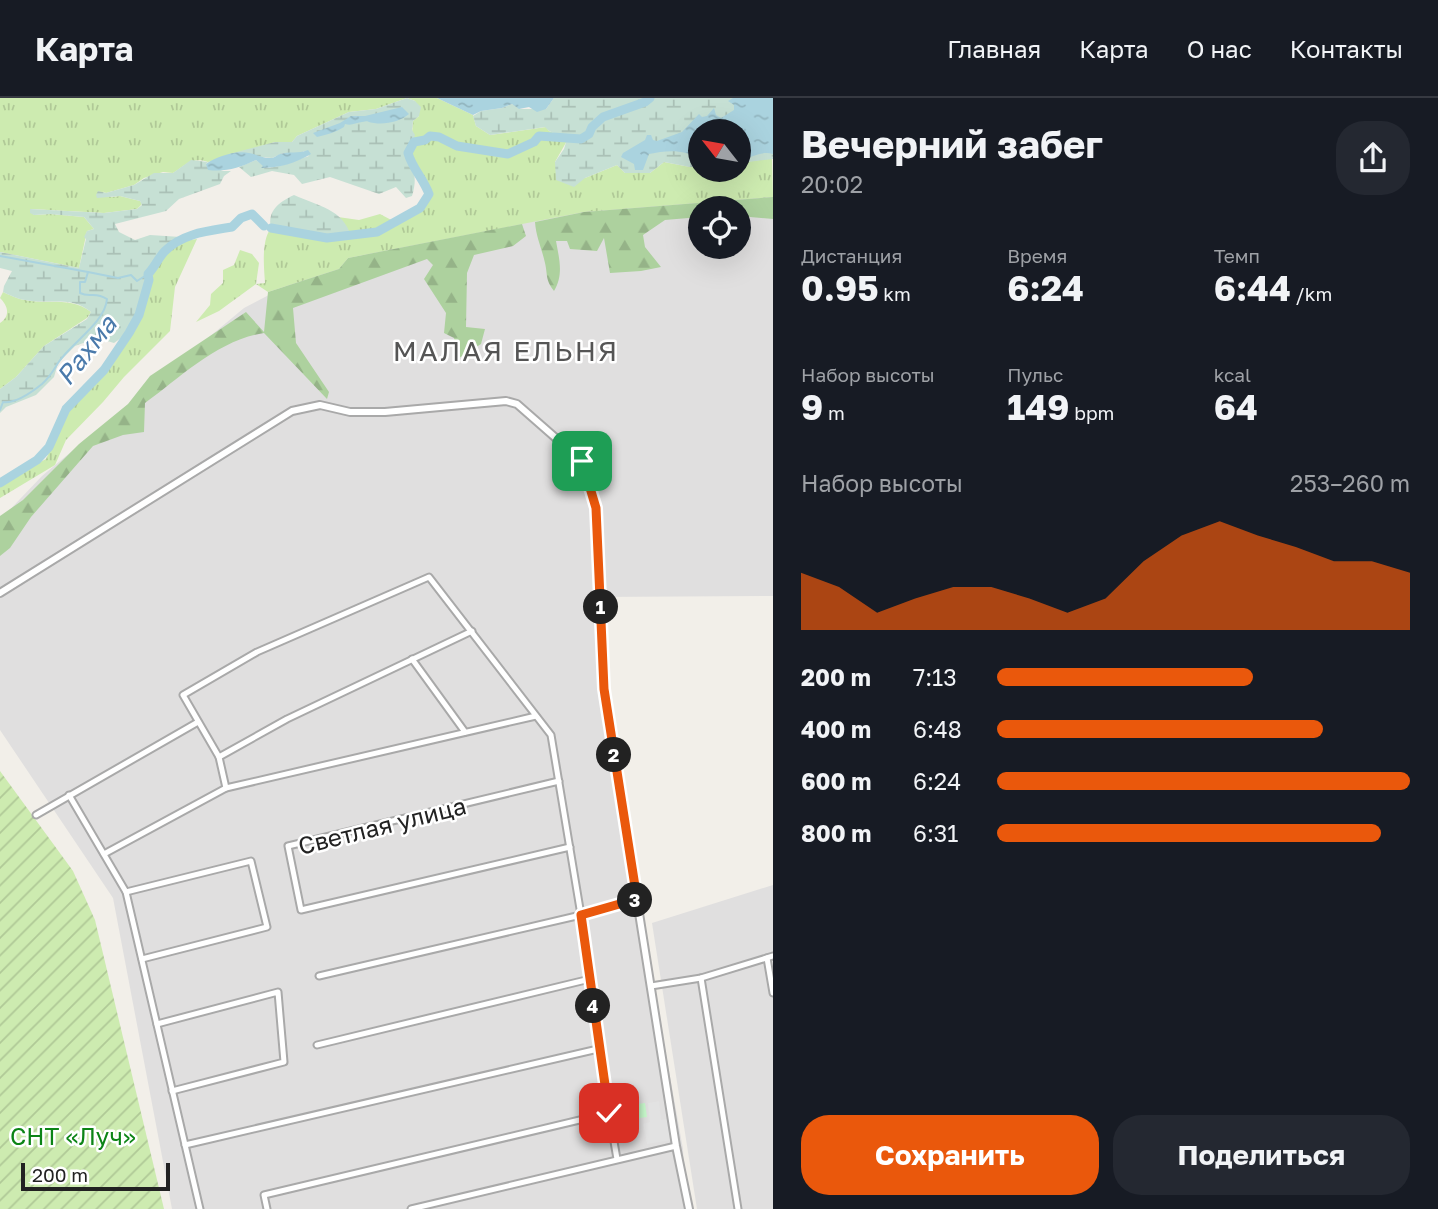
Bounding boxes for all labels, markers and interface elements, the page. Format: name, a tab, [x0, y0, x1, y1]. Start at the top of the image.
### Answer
text: Карта	[35, 29, 134, 68]
text: Главная	[947, 34, 1041, 63]
text: Карта	[1079, 34, 1149, 63]
text: О нас	[1187, 34, 1252, 63]
text: Контакты	[1290, 34, 1403, 63]
north arrow	[688, 119, 751, 182]
map controls	[688, 119, 751, 259]
text: Вечерний забег	[801, 121, 1103, 166]
button: share	[1336, 121, 1410, 195]
text: 20:02	[801, 170, 863, 198]
button: locate	[688, 196, 751, 259]
text: Дистанция	[801, 244, 902, 267]
text: Время	[1007, 244, 1067, 267]
text: Темп	[1214, 244, 1260, 267]
text: 0.95	[801, 267, 879, 309]
text: 6:24	[1007, 267, 1084, 309]
text: 6:44	[1214, 267, 1291, 309]
text: km	[879, 282, 911, 305]
text: /km	[1291, 282, 1332, 305]
water label: Рахма	[49, 308, 123, 391]
district label: МАЛАЯ ЕЛЬНЯ	[393, 334, 619, 367]
text: Набор высоты	[801, 363, 935, 386]
text: Пульс	[1007, 363, 1063, 386]
text: kcal	[1214, 363, 1251, 386]
text: 9	[801, 386, 823, 428]
text: 149	[1007, 386, 1069, 428]
text: 64	[1214, 386, 1258, 428]
text: m	[823, 401, 845, 424]
text: bpm	[1069, 401, 1114, 424]
pin	[552, 431, 612, 491]
icon: arrive	[563, 442, 601, 480]
text: Набор высоты	[801, 469, 963, 497]
text: 253–260 m	[1290, 469, 1410, 497]
pin: 1	[584, 589, 618, 624]
text: 1	[596, 595, 605, 618]
text: 200 m	[801, 663, 871, 691]
text: 7:13	[913, 663, 957, 691]
text: 400 m	[801, 715, 871, 743]
text: 6:48	[913, 715, 962, 743]
pin: 2	[596, 738, 632, 772]
text: 2	[608, 743, 619, 766]
text: 600 m	[801, 767, 871, 795]
text: 6:24	[913, 767, 961, 795]
street label: Светлая улица	[295, 790, 469, 860]
text: 800 m	[801, 819, 872, 847]
text: 6:31	[913, 819, 958, 847]
pin: 3	[618, 882, 652, 918]
text: 3	[629, 888, 640, 911]
pin: 4	[576, 988, 610, 1024]
text: 4	[587, 994, 598, 1017]
pin	[579, 1083, 639, 1143]
icon: check	[590, 1094, 628, 1132]
button: Сохранить	[801, 1115, 1099, 1195]
button: Поделиться	[1113, 1115, 1410, 1195]
park label: СНТ «Луч»	[10, 1121, 136, 1150]
scale bar	[21, 1160, 170, 1192]
text: 200 m	[32, 1163, 88, 1186]

